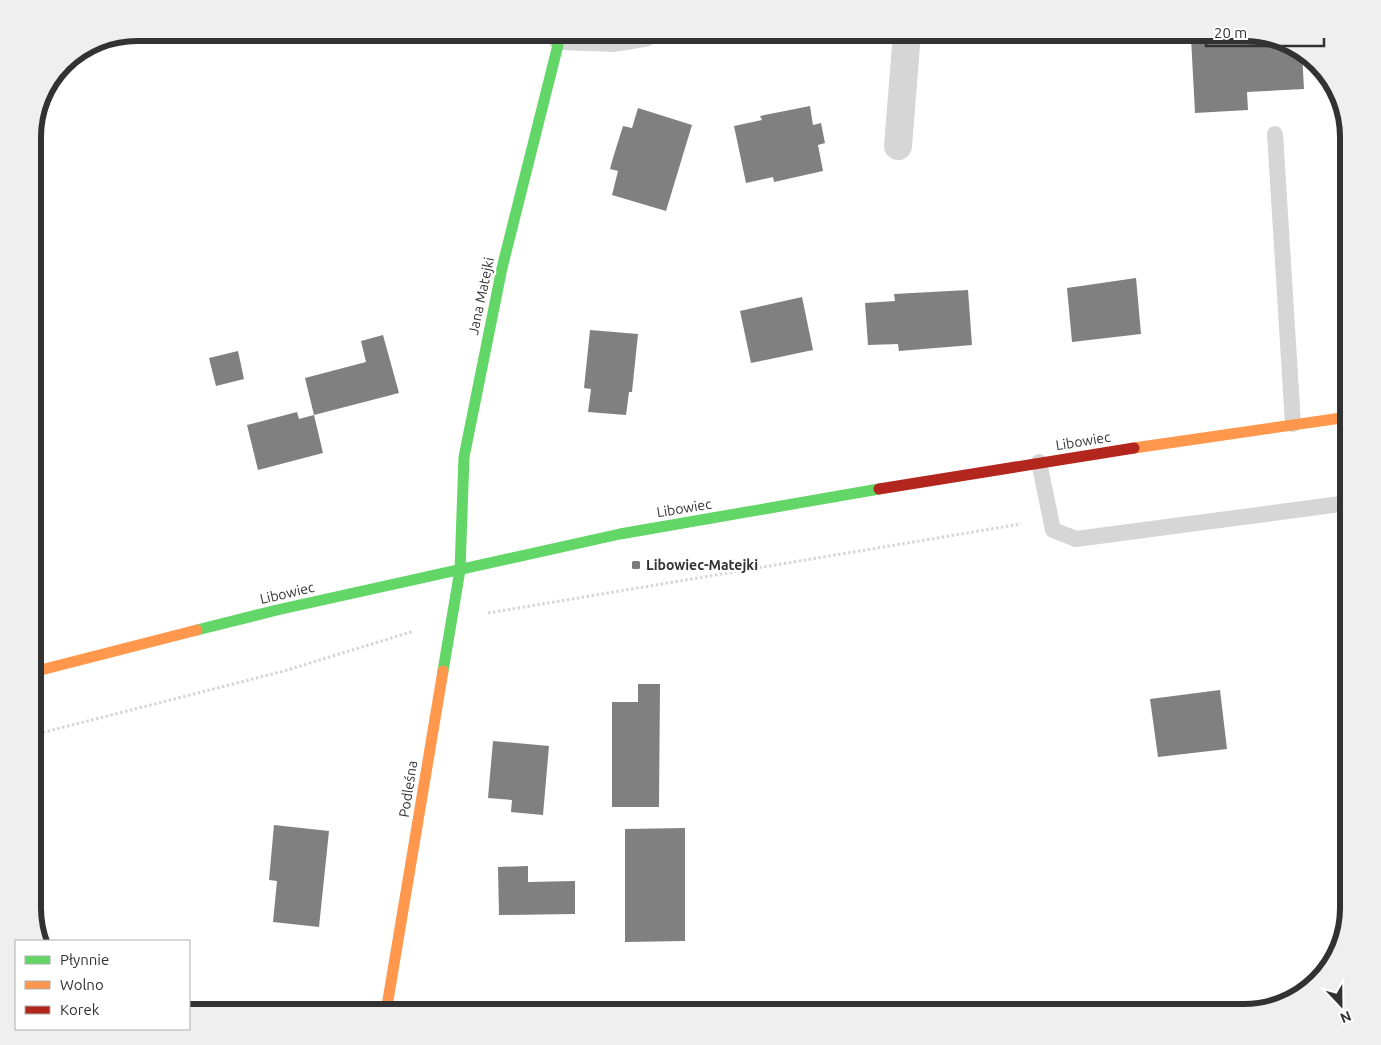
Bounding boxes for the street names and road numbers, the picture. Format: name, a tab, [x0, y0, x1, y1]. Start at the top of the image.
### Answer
street label: Jana Matejki	[465, 256, 497, 336]
street label: Libowiec	[1054, 429, 1112, 453]
street label: Libowiec	[655, 496, 713, 520]
street label: Libowiec	[258, 579, 316, 607]
street label: Podleśna	[396, 759, 420, 819]

